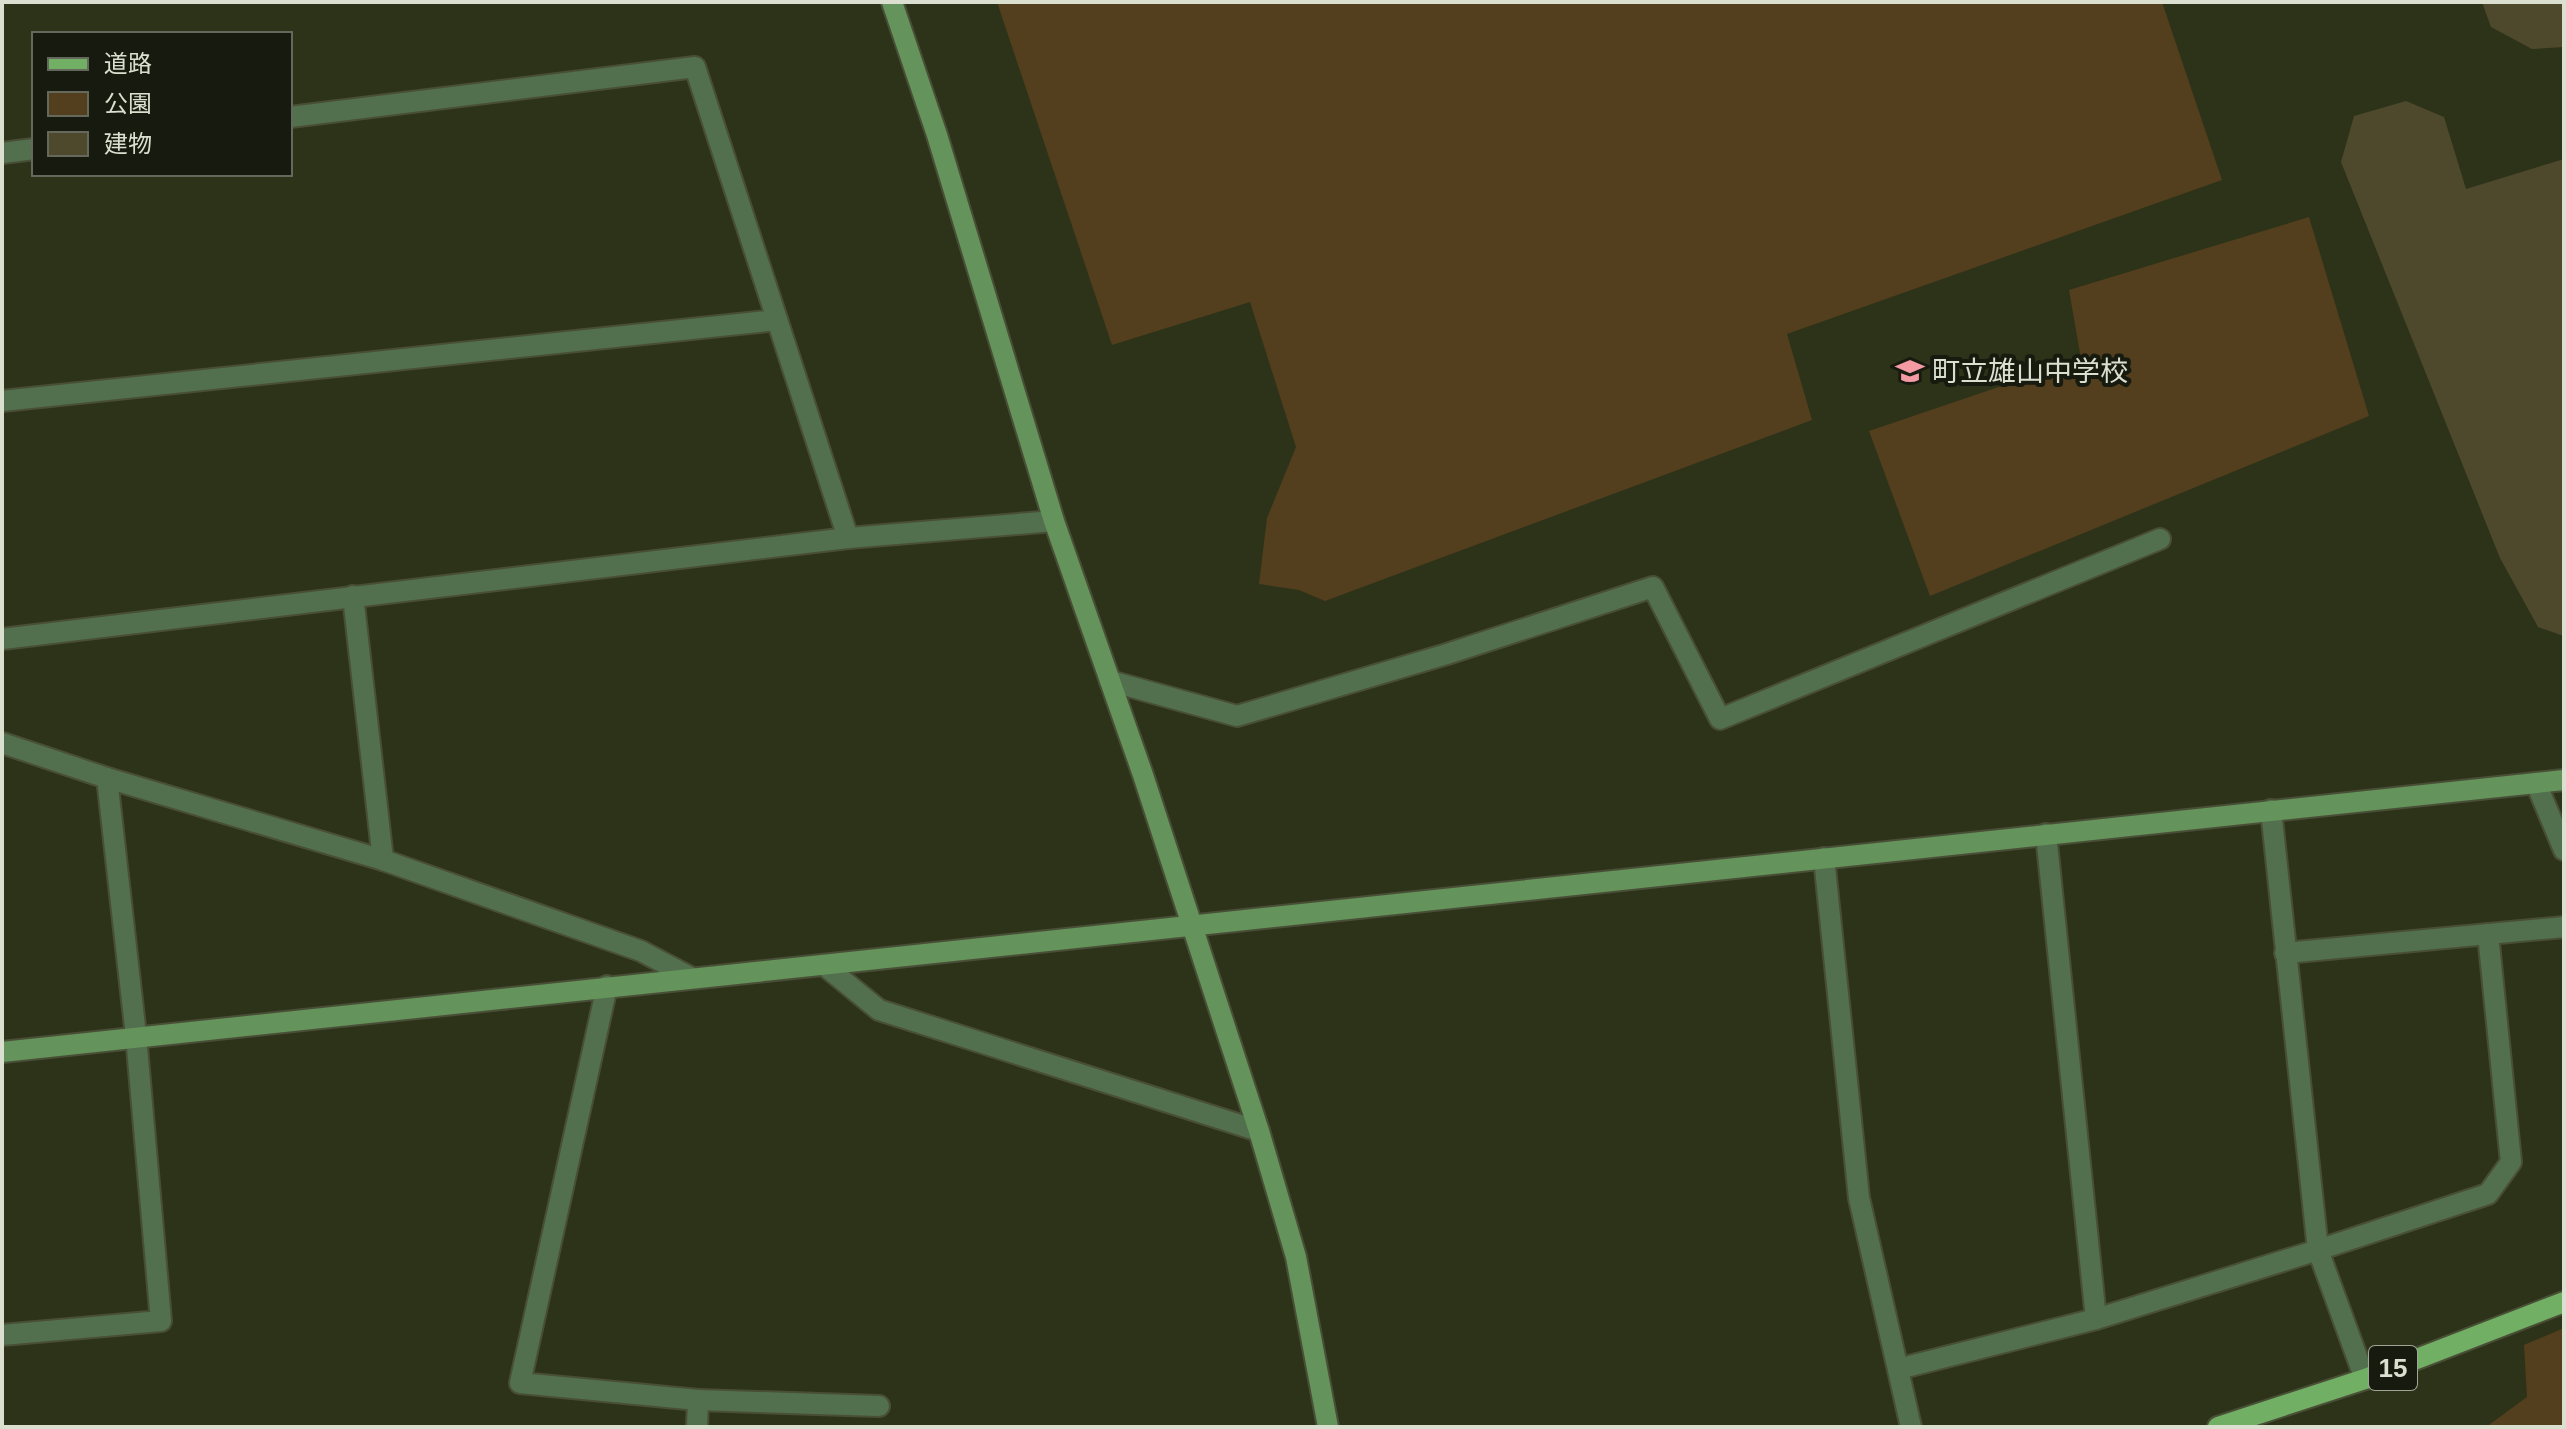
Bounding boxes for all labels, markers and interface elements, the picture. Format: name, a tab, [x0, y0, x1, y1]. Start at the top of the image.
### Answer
legend	[32, 32, 292, 176]
text: 道路	[104, 50, 152, 77]
text: 公園	[104, 90, 152, 117]
text: 建物	[104, 130, 152, 157]
school or university icon: 町立雄山中学校	[1895, 356, 1925, 386]
place label: 町立雄山中学校	[1932, 356, 2128, 387]
road number: 15	[2369, 1346, 2417, 1390]

